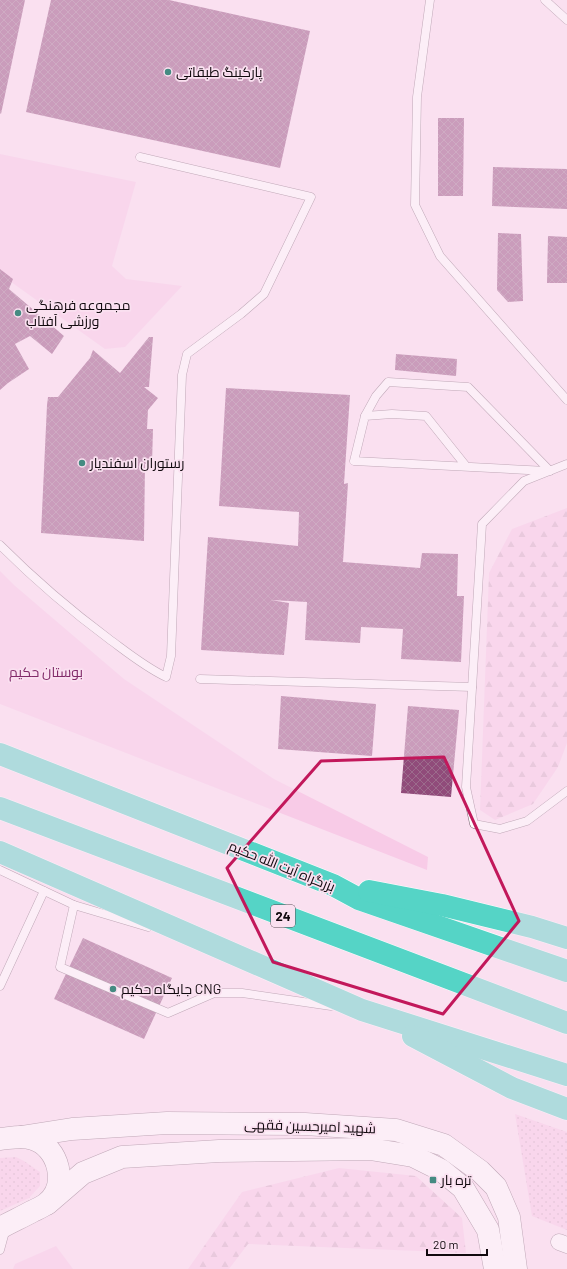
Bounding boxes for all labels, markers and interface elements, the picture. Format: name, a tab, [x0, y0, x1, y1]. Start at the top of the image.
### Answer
place label: پارکینگ طبقاتی	[176, 63, 263, 82]
marker: پارکینگ طبقاتی	[163, 67, 173, 77]
place label: مجموعه فرهنگی ورزشی آفتاب	[26, 296, 130, 329]
marker: مجموعه فرهنگی ورزشی آفتاب	[13, 308, 23, 318]
place label: رستوران اسفندیار	[89, 454, 185, 471]
marker: رستوران اسفندیار	[77, 458, 87, 468]
park label: بوستان حکیم	[9, 663, 83, 682]
street label: بزرگراه آیت الله حکیم	[226, 836, 338, 897]
road number: 24	[271, 905, 295, 927]
place label: جایگاه حکیم CNG	[121, 980, 221, 999]
marker: جایگاه حکیم CNG	[108, 984, 118, 994]
street label: شهید امیرحسین فقهی	[244, 1115, 376, 1136]
place label: تره بار	[440, 1171, 472, 1188]
marker: تره بار	[428, 1175, 438, 1185]
scale bar	[427, 1231, 487, 1257]
text: 20 m	[433, 1237, 459, 1251]

